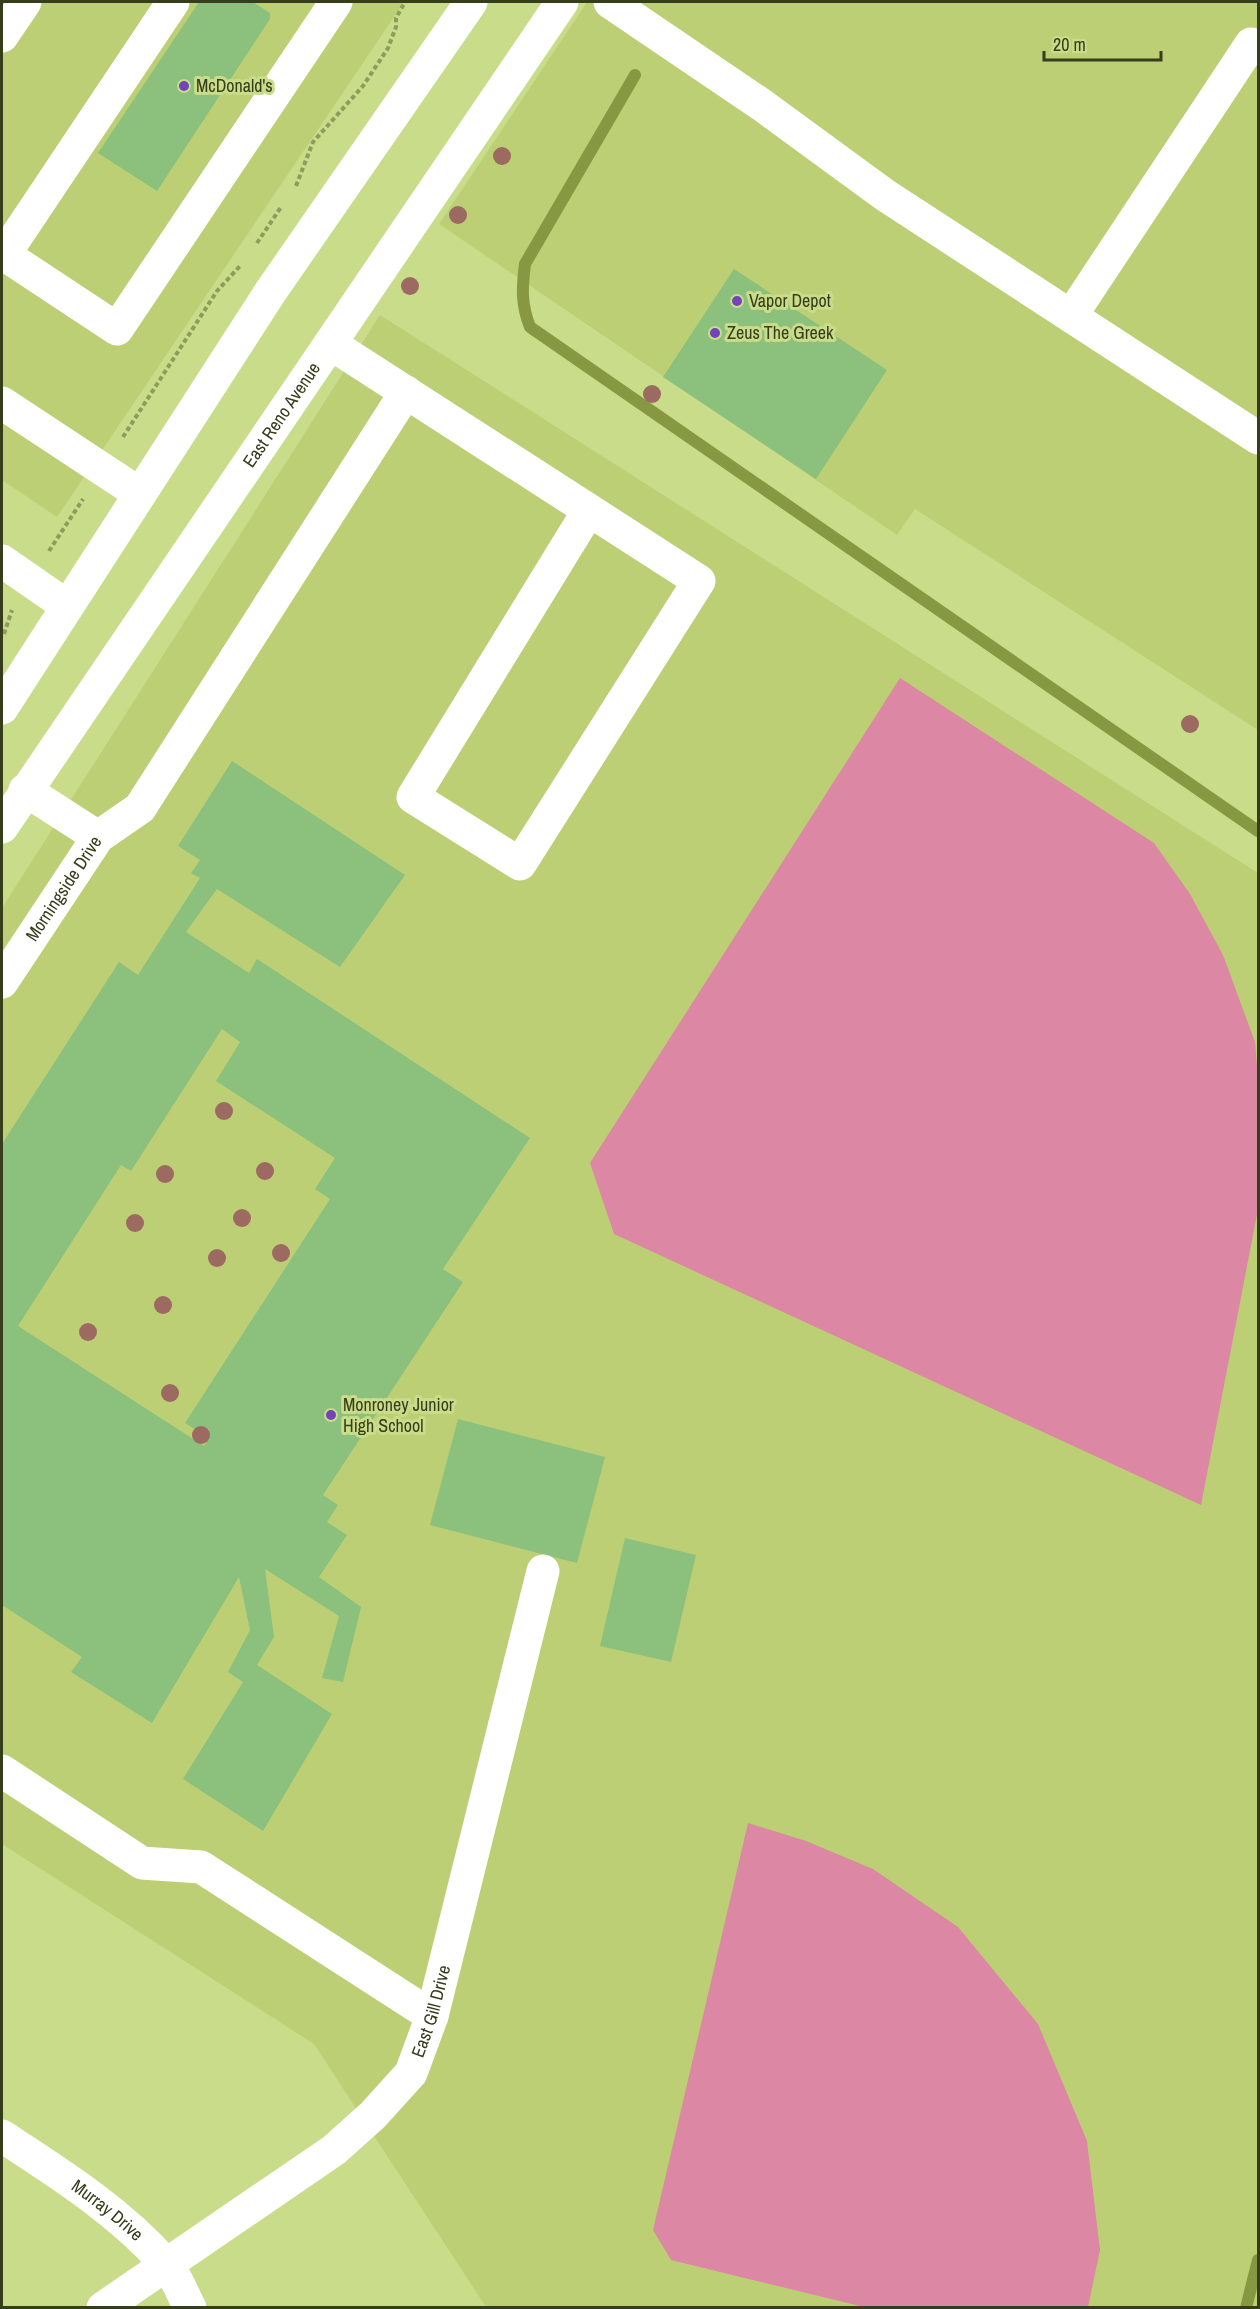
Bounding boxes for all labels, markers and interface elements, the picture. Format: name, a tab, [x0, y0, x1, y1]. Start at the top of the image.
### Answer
scale bar	[1044, 24, 1161, 62]
text: 20 m	[1053, 32, 1086, 57]
place label: McDonald's	[196, 73, 273, 98]
marker: McDonald's	[177, 79, 191, 93]
place label: Vapor Depot	[749, 288, 831, 313]
marker: Vapor Depot	[730, 294, 744, 308]
place label: Zeus The Greek	[727, 320, 834, 345]
marker: Zeus The Greek	[708, 326, 722, 340]
street label: East Reno Avenue	[237, 357, 326, 472]
street label: Morningside Drive	[19, 831, 107, 946]
place label: Monroney Junior High School	[343, 1392, 454, 1438]
marker: Monroney Junior High School	[324, 1408, 338, 1422]
street label: East Gill Drive	[405, 1962, 456, 2061]
street label: Murray Drive	[67, 2173, 149, 2246]

